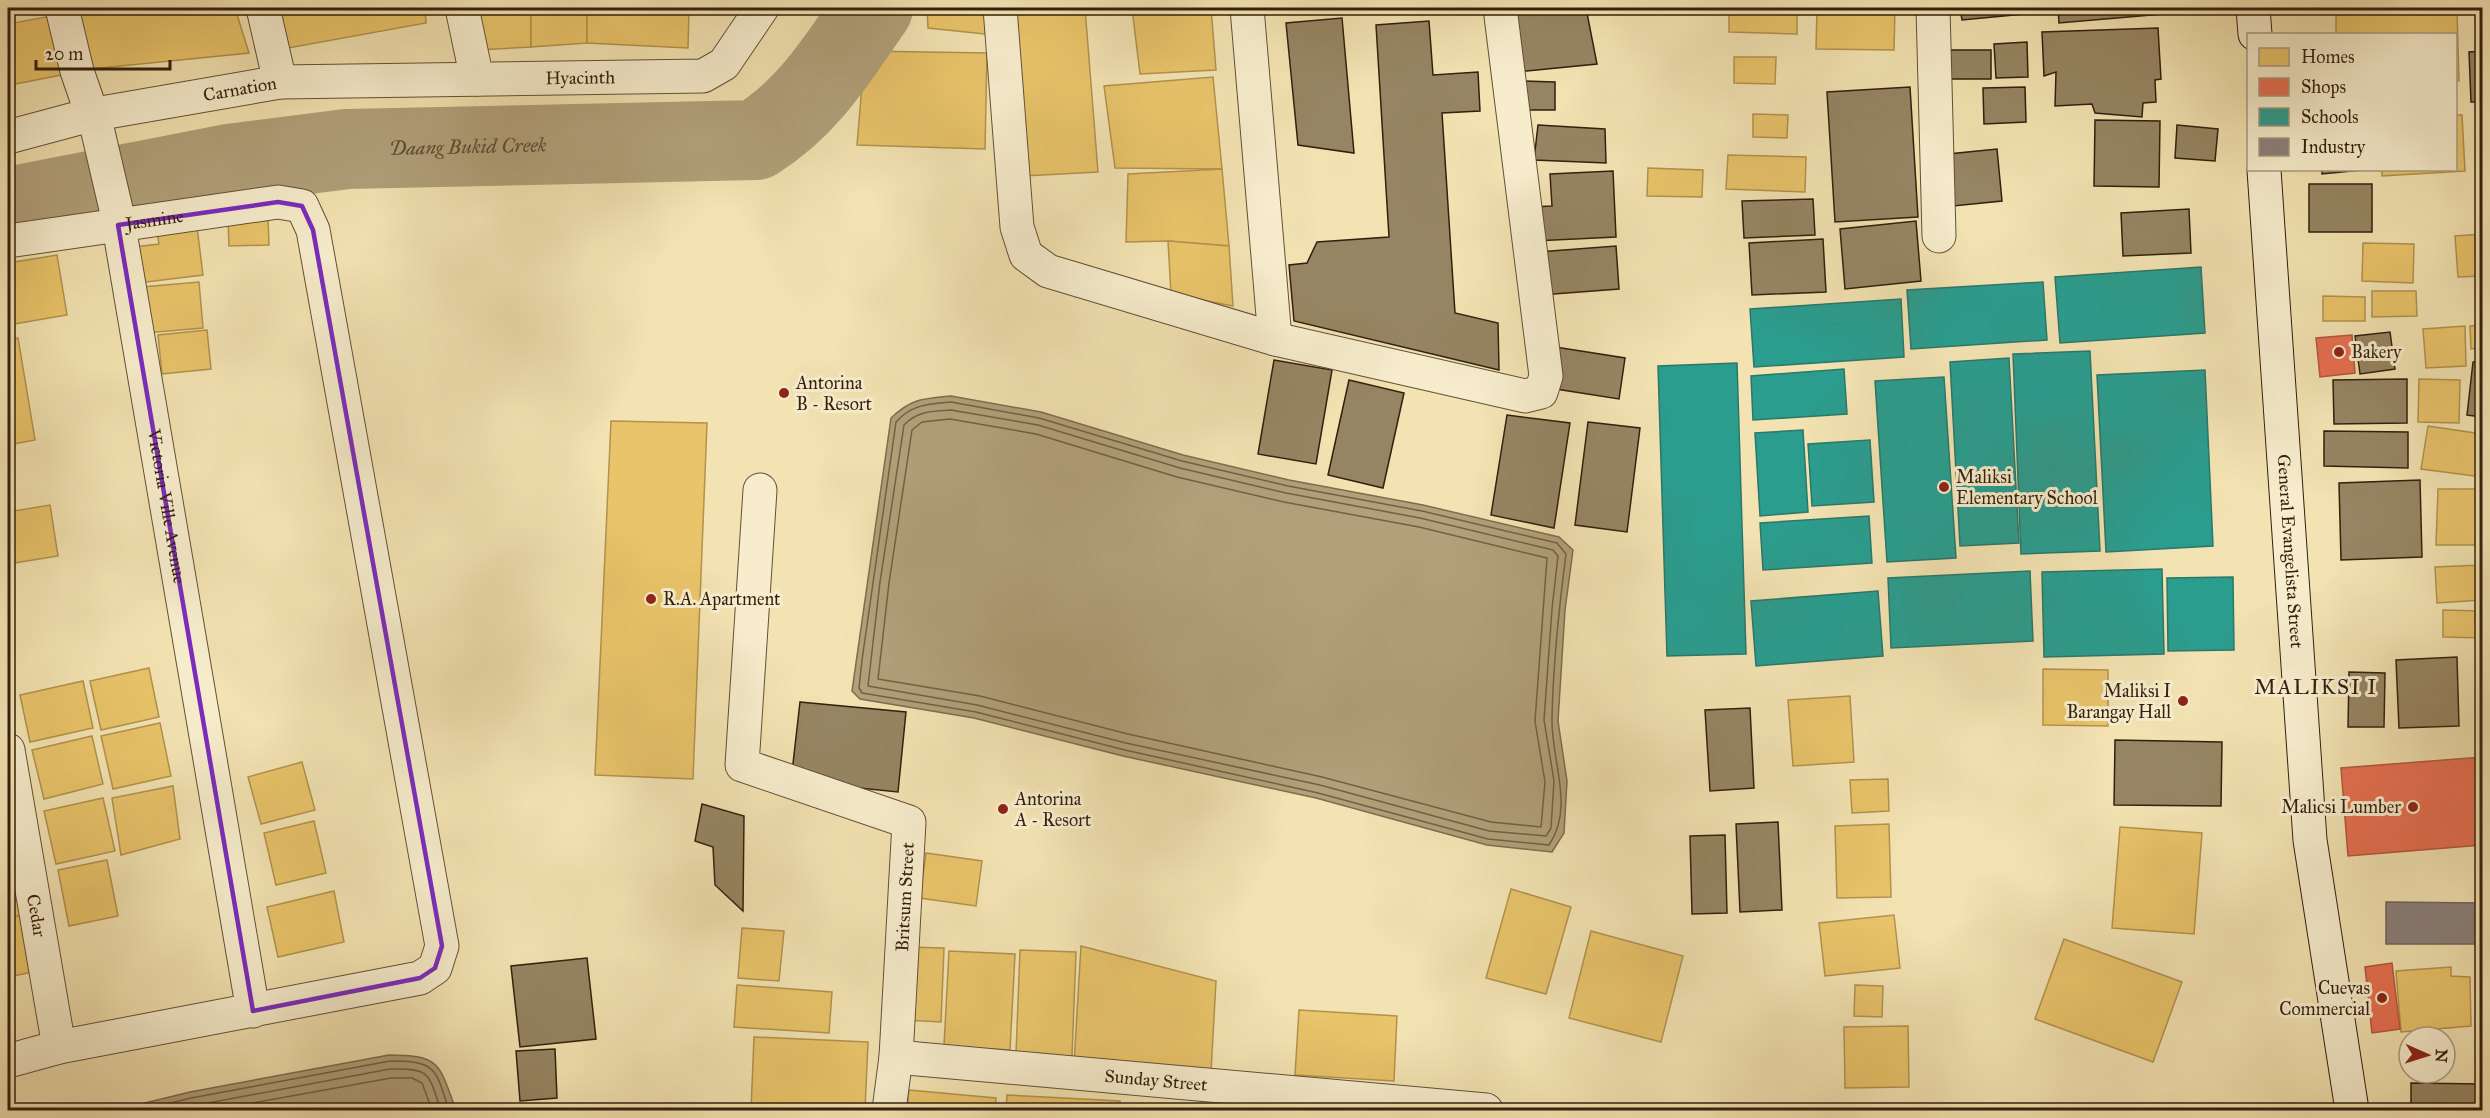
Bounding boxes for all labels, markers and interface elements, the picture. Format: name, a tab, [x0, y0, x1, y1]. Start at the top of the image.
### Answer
scale bar	[36, 33, 170, 71]
legend	[2247, 33, 2457, 171]
text: 20 m	[45, 43, 83, 65]
text: Homes	[2301, 46, 2355, 68]
street label: Hyacinth	[545, 66, 615, 89]
street label: Carnation	[201, 72, 279, 106]
text: Shops	[2301, 76, 2346, 98]
text: Schools	[2301, 106, 2359, 128]
water label: Daang Bukid Creek	[389, 133, 547, 160]
text: Industry	[2301, 136, 2366, 158]
street label: Jasmine	[122, 205, 185, 236]
place label: Bakery	[2351, 341, 2402, 363]
marker: Bakery	[2332, 345, 2346, 359]
place label: Antorina B - Resort	[795, 372, 873, 415]
marker: Antorina B - Resort	[777, 386, 791, 400]
street label: Victoria Ville Avenue	[143, 426, 191, 585]
street label: General Evangelista Street	[2273, 453, 2308, 649]
place label: Maliksi Elementary School	[1956, 466, 2098, 509]
marker: Maliksi Elementary School	[1937, 480, 1951, 494]
place label: R.A. Apartment	[663, 588, 781, 610]
marker: R.A. Apartment	[644, 592, 658, 606]
district label: MALIKSI I	[2254, 674, 2378, 700]
place label: Maliksi I Barangay Hall	[2066, 680, 2171, 724]
marker: Maliksi I Barangay Hall	[2176, 694, 2190, 708]
place label: Antorina A - Resort	[1014, 788, 1092, 831]
place label: Malicsi Lumber	[2281, 796, 2401, 818]
marker: Malicsi Lumber	[2406, 800, 2420, 814]
marker: Antorina A - Resort	[996, 802, 1010, 816]
street label: Britsum Street	[891, 841, 919, 952]
street label: Cedar	[22, 892, 51, 939]
place label: Cuevas Commercial	[2279, 977, 2370, 1020]
marker: Cuevas Commercial	[2375, 991, 2389, 1005]
north arrow	[2397, 1025, 2457, 1085]
text: N	[2432, 1048, 2451, 1063]
street label: Sunday Street	[1104, 1065, 1209, 1096]

